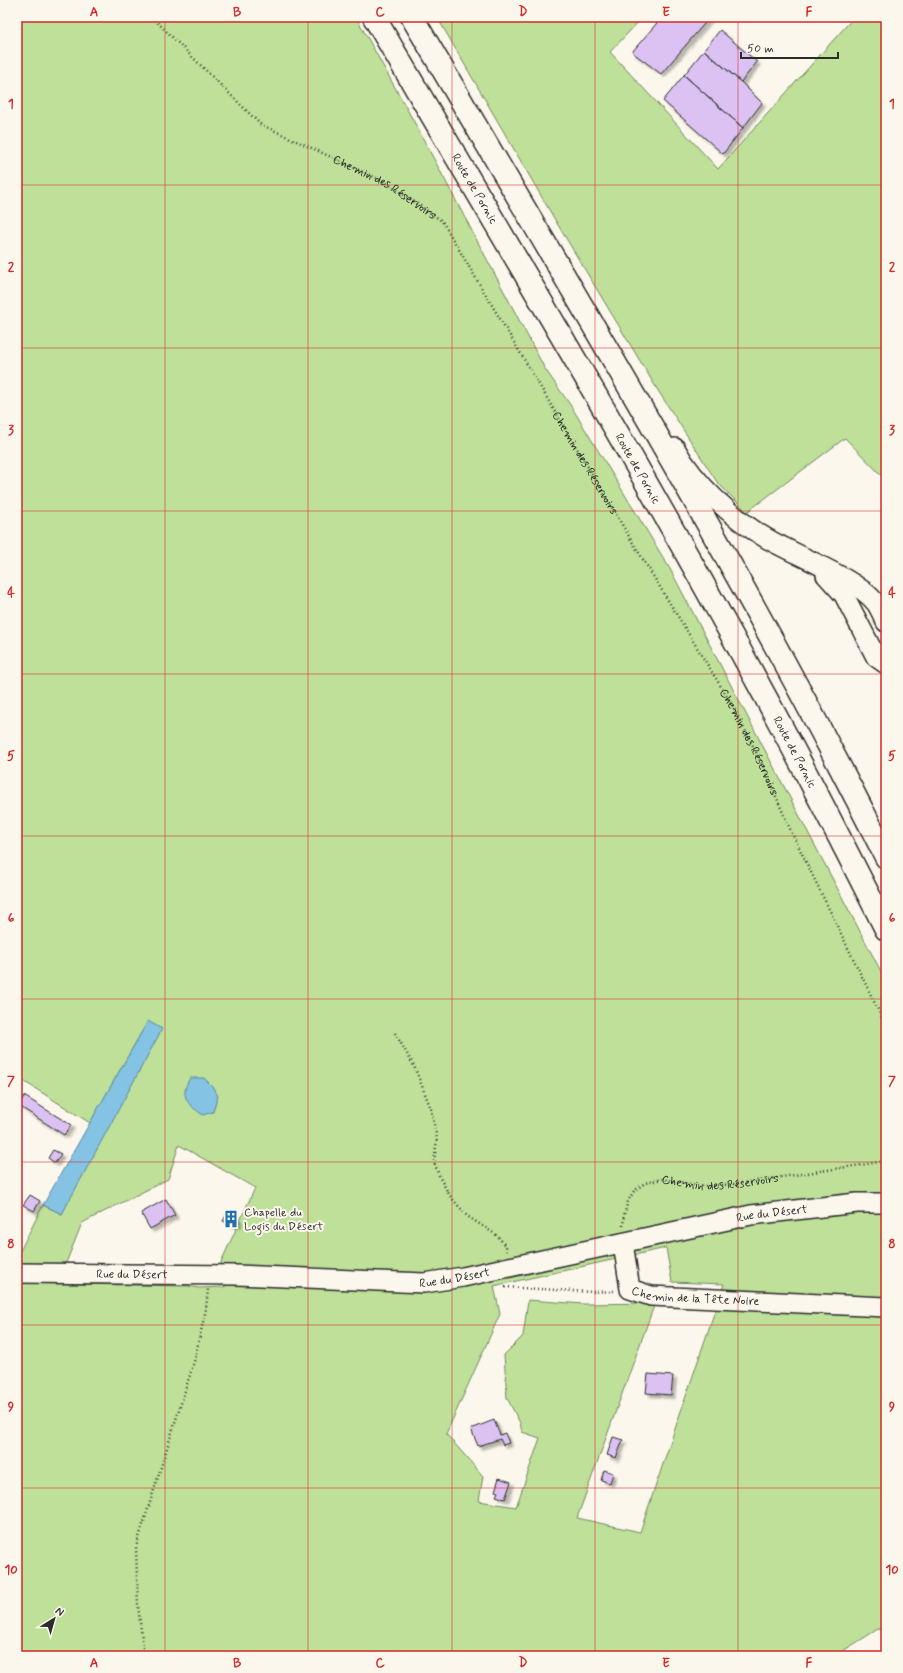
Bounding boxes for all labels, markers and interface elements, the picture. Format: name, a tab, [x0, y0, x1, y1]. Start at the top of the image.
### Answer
text: A	[90, 4, 98, 21]
text: B	[233, 4, 242, 21]
text: C	[375, 4, 385, 21]
text: D	[519, 4, 528, 21]
text: E	[662, 4, 670, 21]
text: F	[806, 4, 813, 21]
scale bar	[741, 34, 838, 60]
text: 50 m	[747, 41, 774, 57]
text: 1	[8, 96, 14, 113]
text: 1	[889, 96, 895, 113]
street label: Route de Pornic	[447, 151, 501, 227]
street label: Chemin des Réservoirs	[330, 152, 439, 224]
text: 2	[8, 259, 15, 276]
text: 2	[889, 259, 896, 276]
street label: Chemin des Réservoirs	[548, 409, 621, 518]
text: 3	[8, 422, 14, 439]
text: 3	[889, 422, 895, 439]
street label: Route de Pornic	[611, 431, 664, 507]
text: 4	[7, 585, 15, 602]
text: 4	[888, 585, 896, 602]
street label: Chemin des Réservoirs	[715, 686, 782, 798]
street label: Route de Pornic	[769, 714, 820, 791]
text: 5	[7, 748, 15, 765]
text: 5	[888, 748, 896, 765]
text: 6	[8, 910, 15, 927]
text: 6	[889, 910, 896, 927]
text: 7	[7, 1073, 15, 1090]
text: 7	[888, 1073, 896, 1090]
street label: Chemin des Réservoirs	[660, 1171, 780, 1195]
street label: Rue du Désert	[735, 1202, 808, 1227]
place label: Chapelle du Logis du Désert	[244, 1205, 324, 1236]
building icon: Chapelle du Logis du Désert	[221, 1209, 241, 1229]
text: 8	[7, 1236, 15, 1253]
text: 8	[888, 1236, 896, 1253]
street label: Rue du Désert	[419, 1264, 492, 1292]
street label: Rue du Désert	[96, 1267, 168, 1283]
street label: Chemin de la Tête Noire	[629, 1283, 760, 1310]
text: 9	[8, 1399, 15, 1416]
text: 9	[889, 1399, 896, 1416]
text: 10	[4, 1562, 18, 1579]
text: 10	[885, 1562, 899, 1579]
north arrow	[34, 1599, 74, 1639]
text: N	[52, 1604, 67, 1620]
text: A	[90, 1655, 98, 1672]
text: B	[233, 1655, 242, 1672]
text: C	[375, 1655, 385, 1672]
text: D	[519, 1655, 528, 1672]
text: E	[662, 1655, 670, 1672]
text: F	[806, 1655, 813, 1672]

